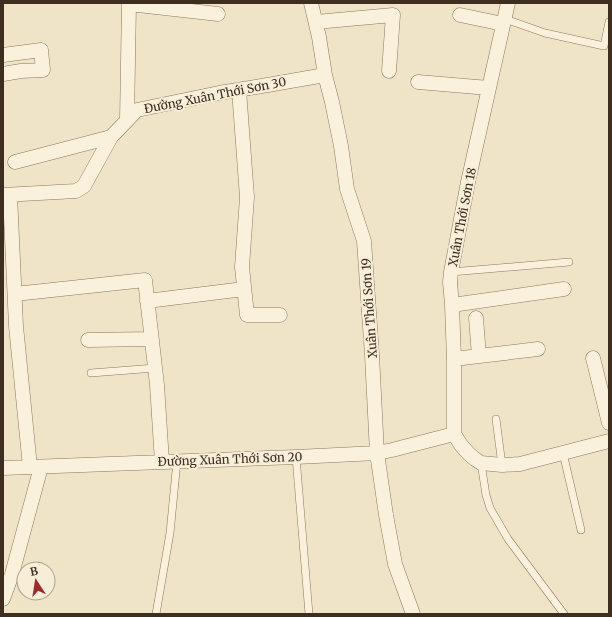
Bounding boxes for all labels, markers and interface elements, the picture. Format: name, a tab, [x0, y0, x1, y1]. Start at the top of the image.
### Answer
street label: Đường Xuân Thới Sơn 30	[143, 74, 288, 116]
street label: Xuân Thới Sơn 18	[445, 166, 479, 268]
street label: Xuân Thới Sơn 19	[358, 257, 380, 359]
street label: Đường Xuân Thới Sơn 20	[157, 449, 303, 469]
north arrow	[16, 561, 56, 601]
text: B	[29, 564, 39, 579]

